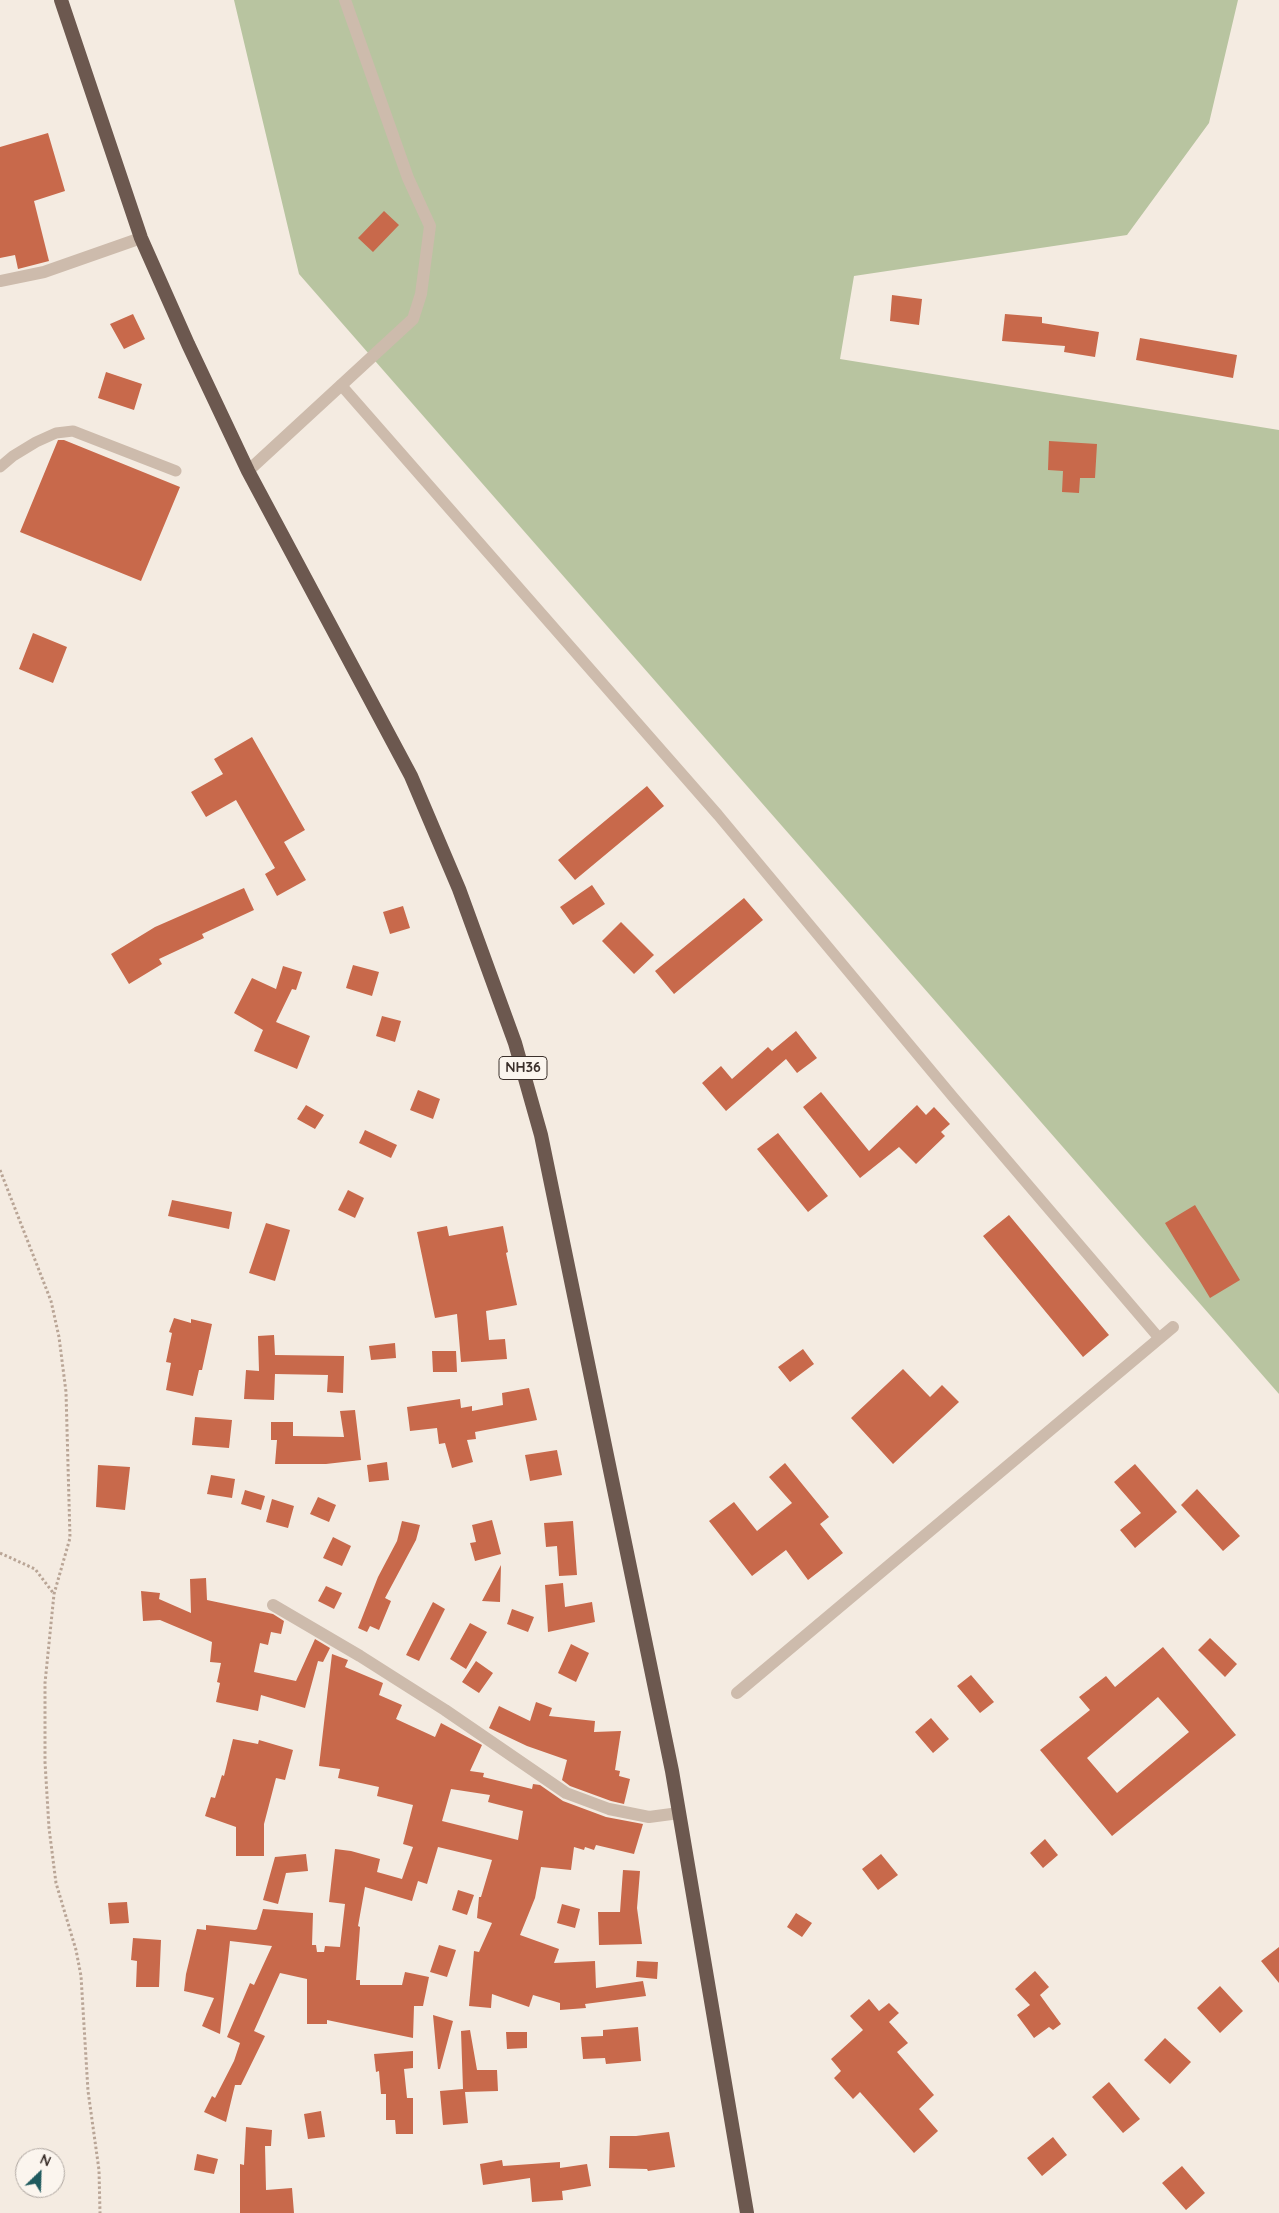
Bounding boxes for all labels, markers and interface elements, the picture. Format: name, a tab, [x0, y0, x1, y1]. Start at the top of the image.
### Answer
road number: NH36	[499, 1056, 547, 1080]
north arrow	[15, 2148, 65, 2198]
text: N	[37, 2150, 54, 2171]

